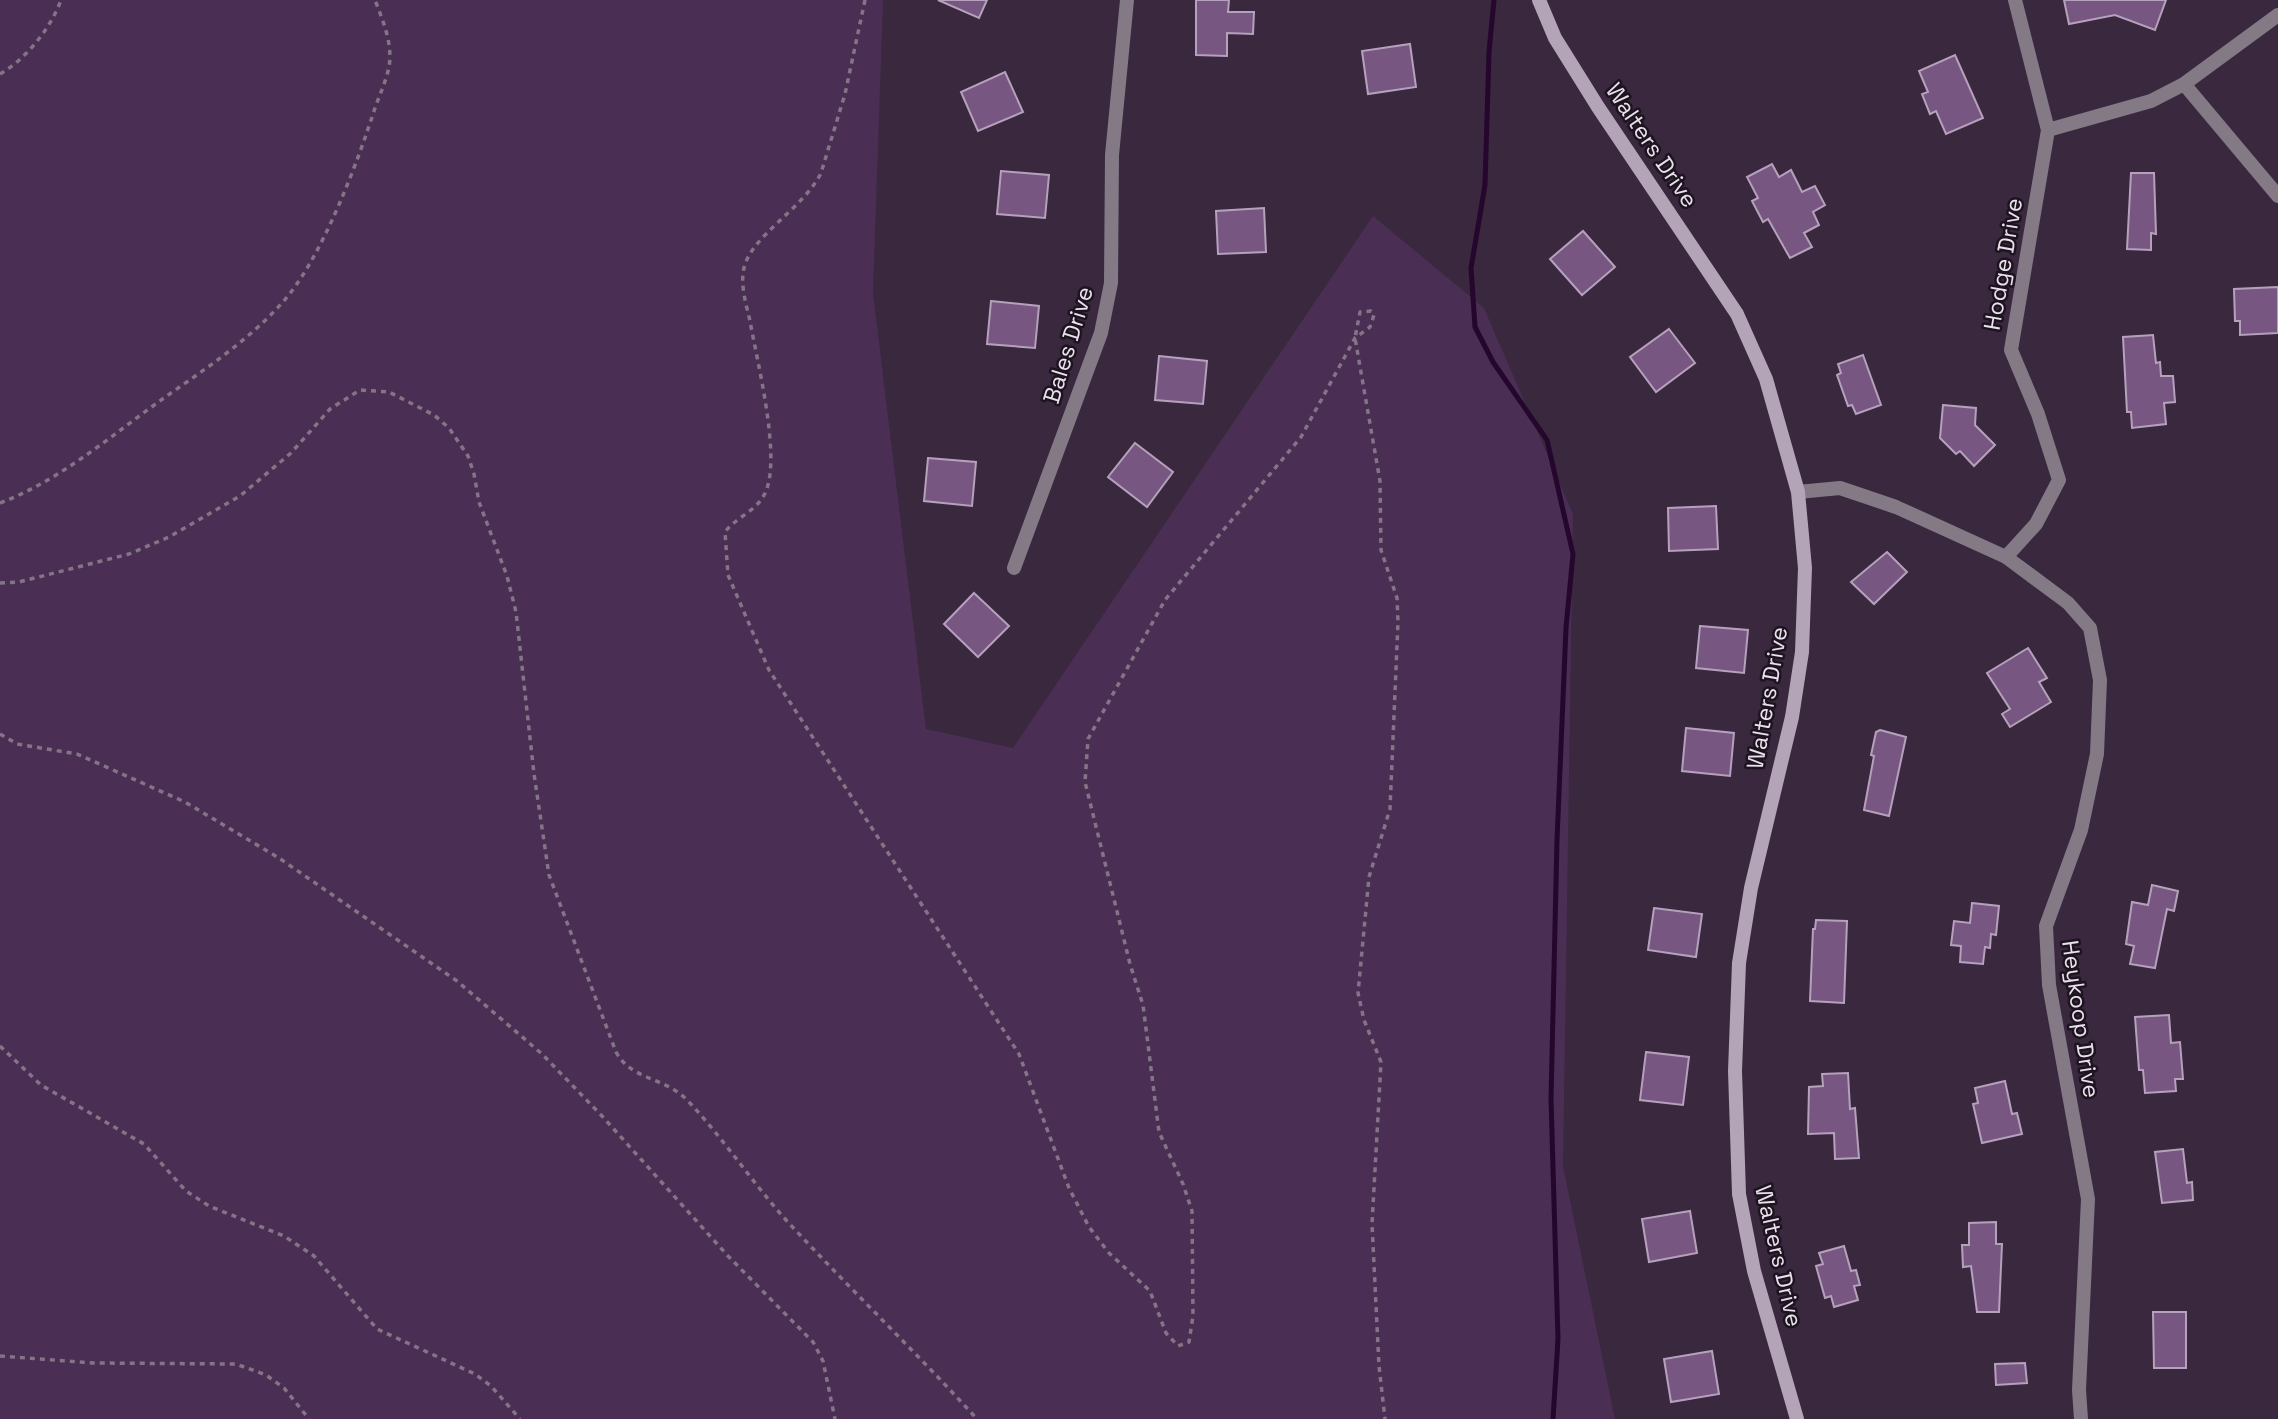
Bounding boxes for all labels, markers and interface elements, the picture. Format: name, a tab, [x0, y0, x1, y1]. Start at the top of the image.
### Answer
street label: Walters Drive	[1599, 77, 1705, 213]
street label: Hodge Drive	[1977, 196, 2029, 332]
street label: Bales Drive	[1036, 283, 1100, 407]
street label: Walters Drive	[1740, 624, 1794, 772]
street label: Heykoop Drive	[2055, 938, 2107, 1100]
street label: Walters Drive	[1748, 1182, 1810, 1330]

